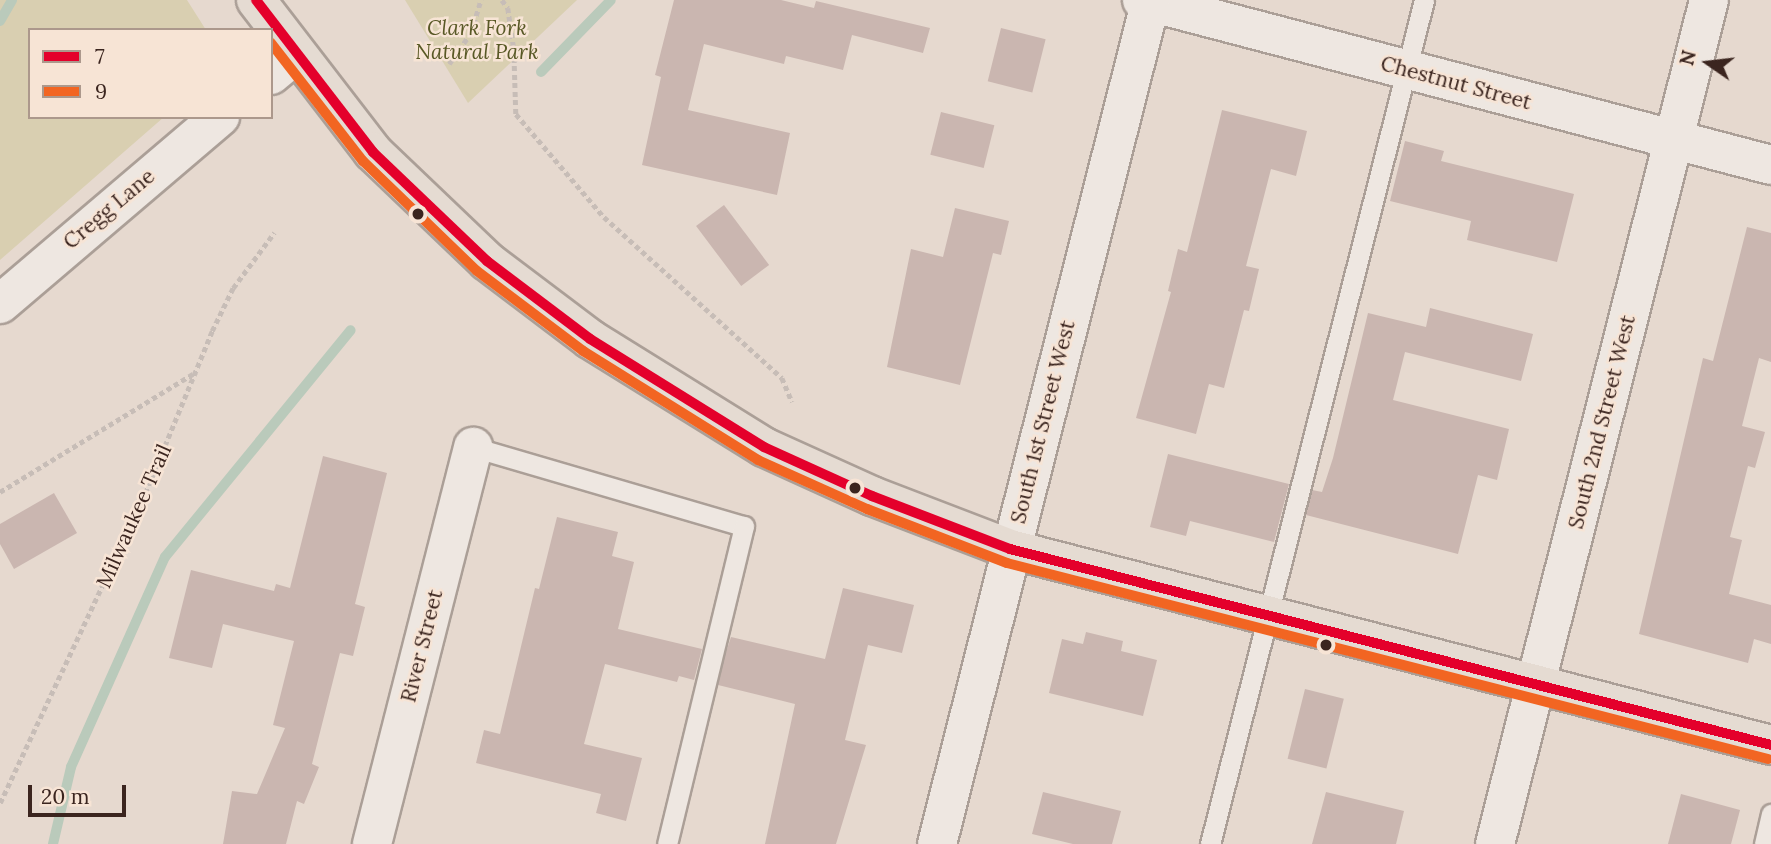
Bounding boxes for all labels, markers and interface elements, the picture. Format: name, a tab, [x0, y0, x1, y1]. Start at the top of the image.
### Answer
park label: Clark Fork Natural Park	[415, 15, 539, 65]
legend	[28, 28, 273, 119]
north arrow	[1673, 28, 1743, 98]
text: 7	[95, 43, 105, 70]
text: N	[1674, 48, 1701, 68]
street label: Chestnut Street	[1378, 51, 1534, 115]
text: 9	[95, 78, 107, 105]
street label: Cregg Lane	[58, 164, 160, 254]
unlabelled marker	[411, 207, 425, 221]
street label: South 2nd Street West	[1563, 312, 1641, 532]
street label: South 1st Street West	[1006, 318, 1080, 526]
street label: Milwaukee Trail	[91, 440, 177, 592]
unlabelled marker	[848, 481, 862, 495]
street label: River Street	[396, 587, 448, 705]
unlabelled marker	[1319, 638, 1333, 652]
scale bar	[32, 770, 130, 814]
text: 20 m	[41, 783, 90, 810]

